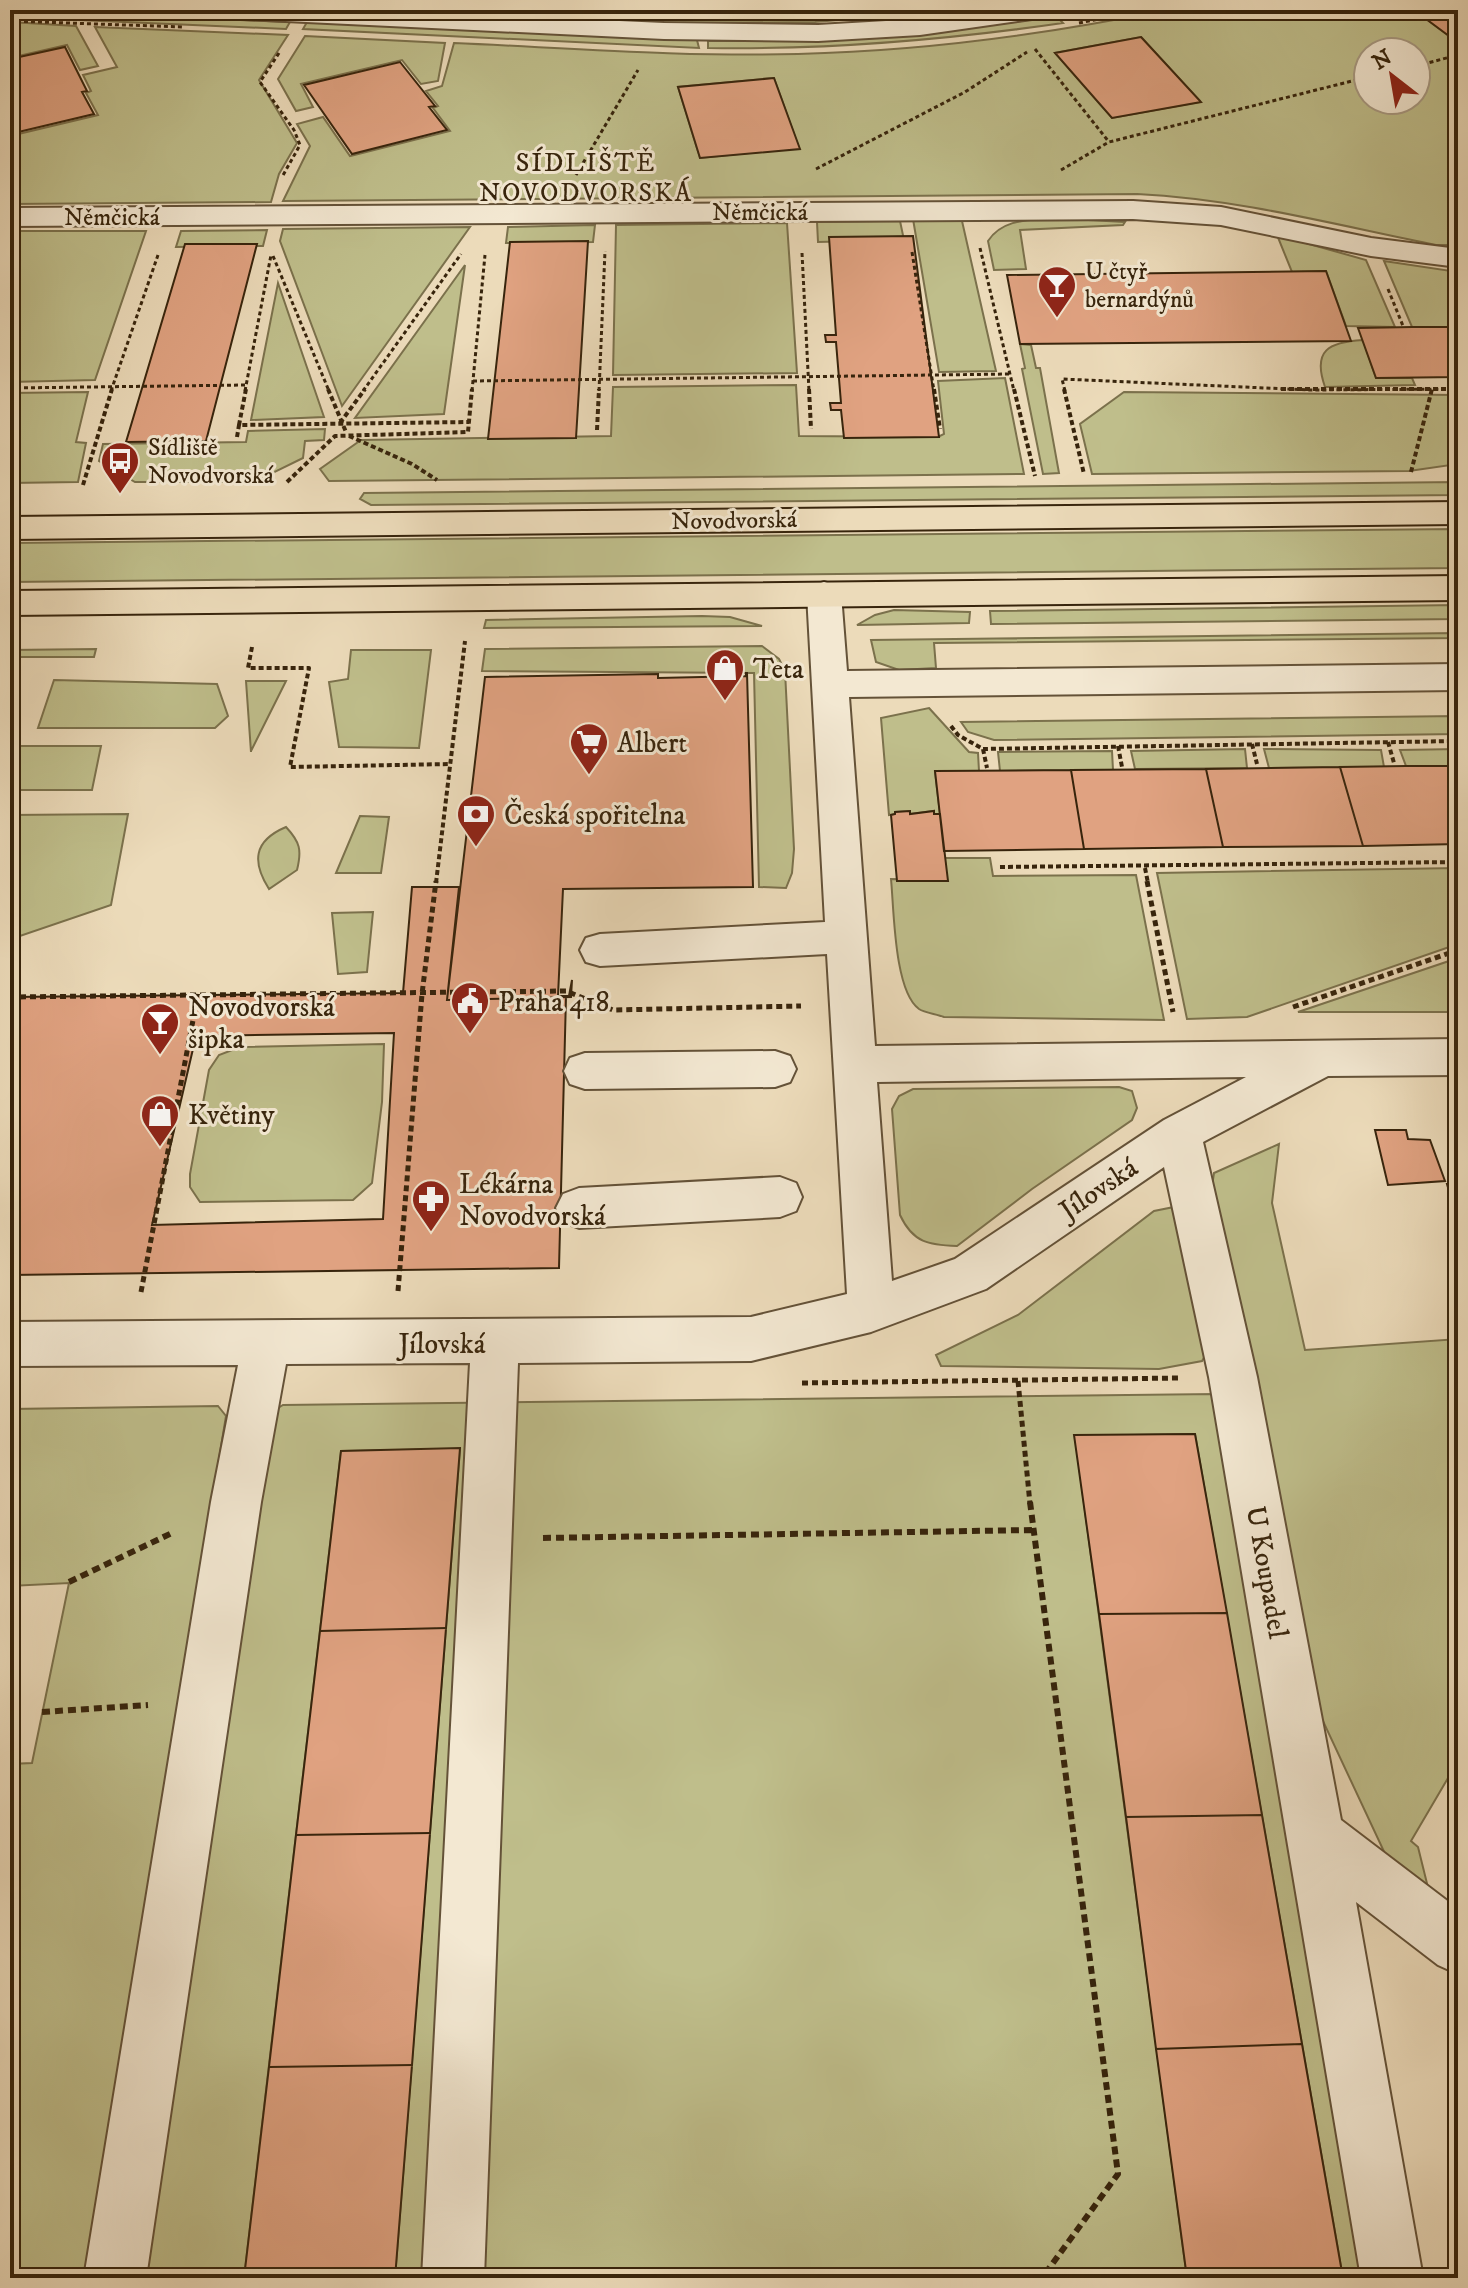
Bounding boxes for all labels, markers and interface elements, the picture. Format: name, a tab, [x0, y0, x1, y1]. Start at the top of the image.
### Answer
north arrow	[1352, 36, 1432, 116]
text: N	[1368, 44, 1397, 76]
district label: SÍDLIŠTĚ NOVODVORSKÁ	[479, 146, 693, 210]
street label: Němčická	[712, 198, 809, 228]
street label: Němčická	[64, 203, 161, 233]
place label: U čtyř bernardýnů	[1085, 257, 1194, 315]
bar icon: U čtyř bernardýnů	[1036, 264, 1078, 319]
place label: Sídliště Novodvorská	[148, 433, 275, 491]
bus stop icon: Sídliště Novodvorská	[99, 440, 141, 495]
street label: Novodvorská	[671, 505, 798, 537]
shop icon: Teta	[704, 647, 746, 702]
place label: Teta	[753, 652, 804, 687]
supermarket icon: Albert	[568, 721, 610, 776]
place label: Albert	[617, 726, 687, 761]
bank icon: Česká spořitelna	[455, 793, 497, 848]
place label: Česká spořitelna	[504, 797, 685, 833]
public building icon: Praha 418	[449, 980, 491, 1035]
place label: Praha 418	[498, 985, 610, 1020]
place label: Novodvorská šipka	[188, 990, 335, 1057]
bar icon: Novodvorská šipka	[139, 1001, 181, 1056]
shop icon: Květiny	[139, 1093, 181, 1148]
place label: Květiny	[188, 1098, 275, 1133]
street label: Jílovská	[1050, 1150, 1145, 1230]
place label: Lékárna Novodvorská	[459, 1167, 606, 1234]
pharmacy icon: Lékárna Novodvorská	[410, 1178, 452, 1233]
street label: Jílovská	[395, 1327, 486, 1362]
street label: U Koupadel	[1238, 1503, 1296, 1642]

